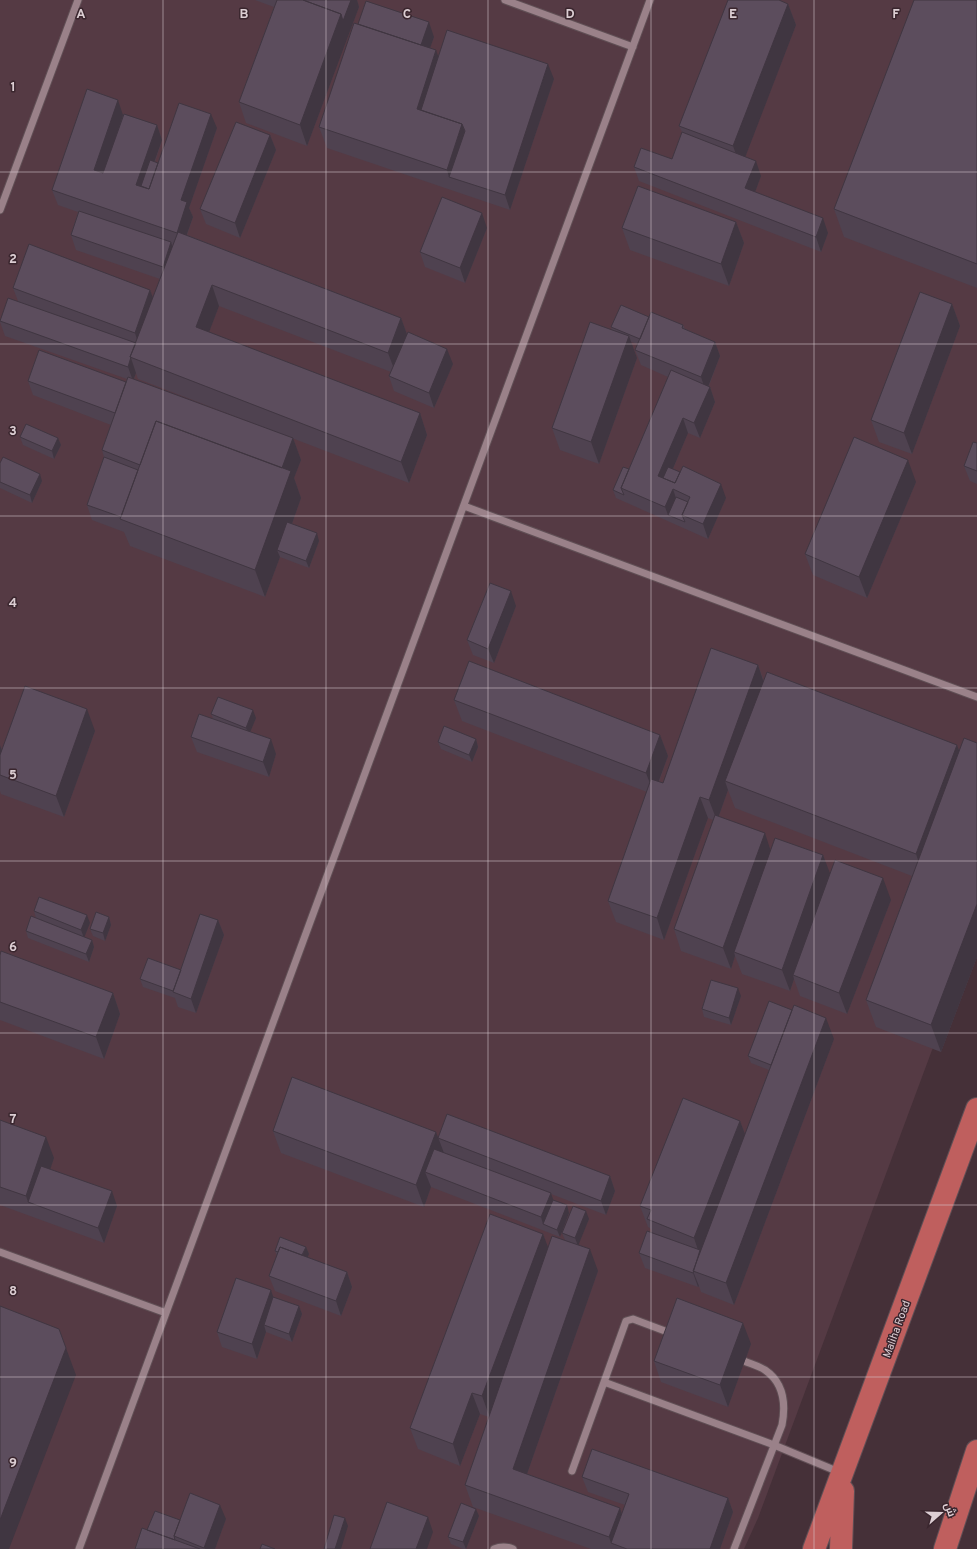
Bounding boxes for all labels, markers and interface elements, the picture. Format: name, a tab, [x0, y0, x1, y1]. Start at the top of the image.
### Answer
text: A	[76, 7, 86, 23]
text: B	[240, 7, 249, 23]
text: C	[403, 7, 411, 23]
text: D	[565, 7, 575, 23]
text: E	[729, 7, 737, 23]
text: F	[892, 7, 900, 23]
text: 1	[10, 80, 16, 96]
text: 2	[9, 252, 17, 268]
text: 3	[9, 424, 17, 440]
text: 4	[9, 596, 17, 612]
text: 5	[9, 768, 17, 784]
text: 6	[9, 940, 17, 956]
text: 7	[10, 1112, 17, 1128]
text: 8	[9, 1284, 17, 1300]
street label: Maliha Road	[880, 1299, 914, 1360]
text: 9	[9, 1456, 17, 1472]
north arrow	[921, 1493, 961, 1533]
text: ش	[940, 1501, 958, 1519]

